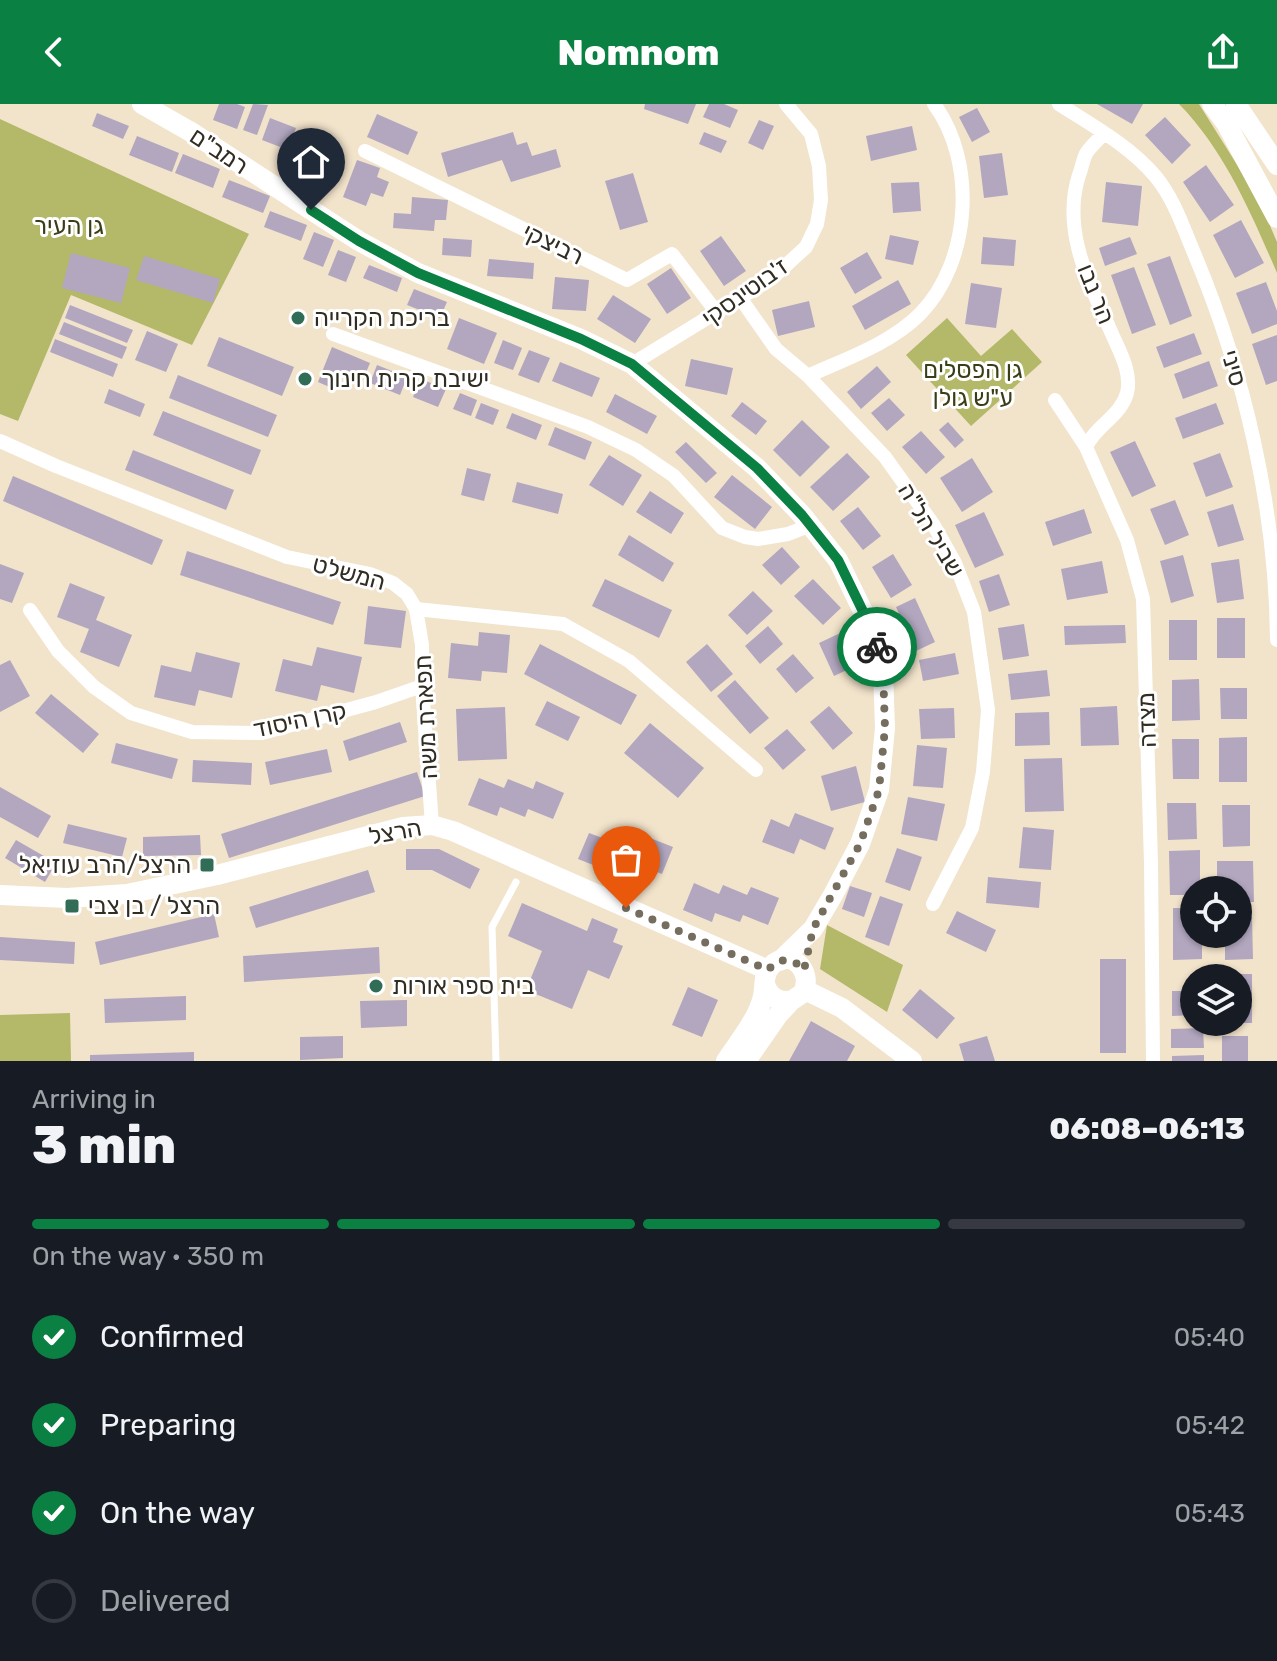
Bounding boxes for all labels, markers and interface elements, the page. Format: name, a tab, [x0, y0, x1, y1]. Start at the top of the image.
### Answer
icon: back	[32, 30, 76, 74]
icon: share	[1201, 30, 1245, 74]
text: Nomnom	[558, 31, 719, 74]
street label: רמב"ם	[185, 122, 253, 180]
pin	[277, 128, 345, 210]
icon: home	[289, 140, 333, 184]
park label: גן העיר	[34, 212, 104, 240]
street label: רביצקי	[518, 217, 588, 271]
street label: ז'בוטינסקי	[696, 252, 794, 332]
street label: הר נבו	[1071, 260, 1121, 328]
place label: בריכת הקרייה	[314, 304, 450, 332]
marker: בריכת הקרייה	[289, 309, 307, 327]
street label: סיני	[1216, 347, 1252, 389]
park label: גן הפסלים ע"ש גולן	[923, 356, 1023, 412]
place label: ישיבת קרית חינוך	[321, 365, 489, 393]
marker: ישיבת קרית חינוך	[296, 370, 314, 388]
street label: שביל הל"ה	[892, 478, 970, 582]
street label: המשלט	[309, 550, 389, 596]
courier	[837, 607, 917, 687]
icon: bike	[855, 625, 899, 669]
street label: תפארת משה	[409, 654, 443, 780]
street label: מצדה	[1132, 692, 1162, 748]
street label: קרן היסוד	[251, 696, 349, 744]
street label: הרצל	[366, 814, 424, 850]
pin	[592, 826, 660, 908]
icon: bag	[604, 838, 648, 882]
place label: הרצל/הרב עוזיאל	[19, 851, 191, 879]
marker: הרצל/הרב עוזיאל	[198, 856, 216, 874]
map controls	[1180, 876, 1252, 1036]
button: locate	[1180, 876, 1252, 948]
place label: הרצל / בן צבי	[88, 892, 220, 920]
marker: הרצל / בן צבי	[63, 897, 81, 915]
button: layers	[1180, 964, 1252, 1036]
place label: בית ספר אורות	[392, 972, 534, 1000]
marker: בית ספר אורות	[367, 977, 385, 995]
text: Arriving in	[32, 1084, 156, 1115]
text: 06:08–06:13	[1049, 1111, 1245, 1147]
text: 3 min	[32, 1114, 176, 1176]
text: On the way · 350 m	[32, 1241, 264, 1272]
icon: check	[32, 1315, 76, 1359]
text: Confirmed	[100, 1319, 244, 1355]
text: 05:40	[1174, 1322, 1245, 1353]
icon: check	[32, 1403, 76, 1447]
text: Preparing	[100, 1407, 236, 1443]
text: 05:42	[1175, 1410, 1245, 1441]
icon: check	[32, 1491, 76, 1535]
text: On the way	[100, 1495, 255, 1531]
text: 05:43	[1175, 1498, 1245, 1529]
text: Delivered	[100, 1583, 231, 1619]

